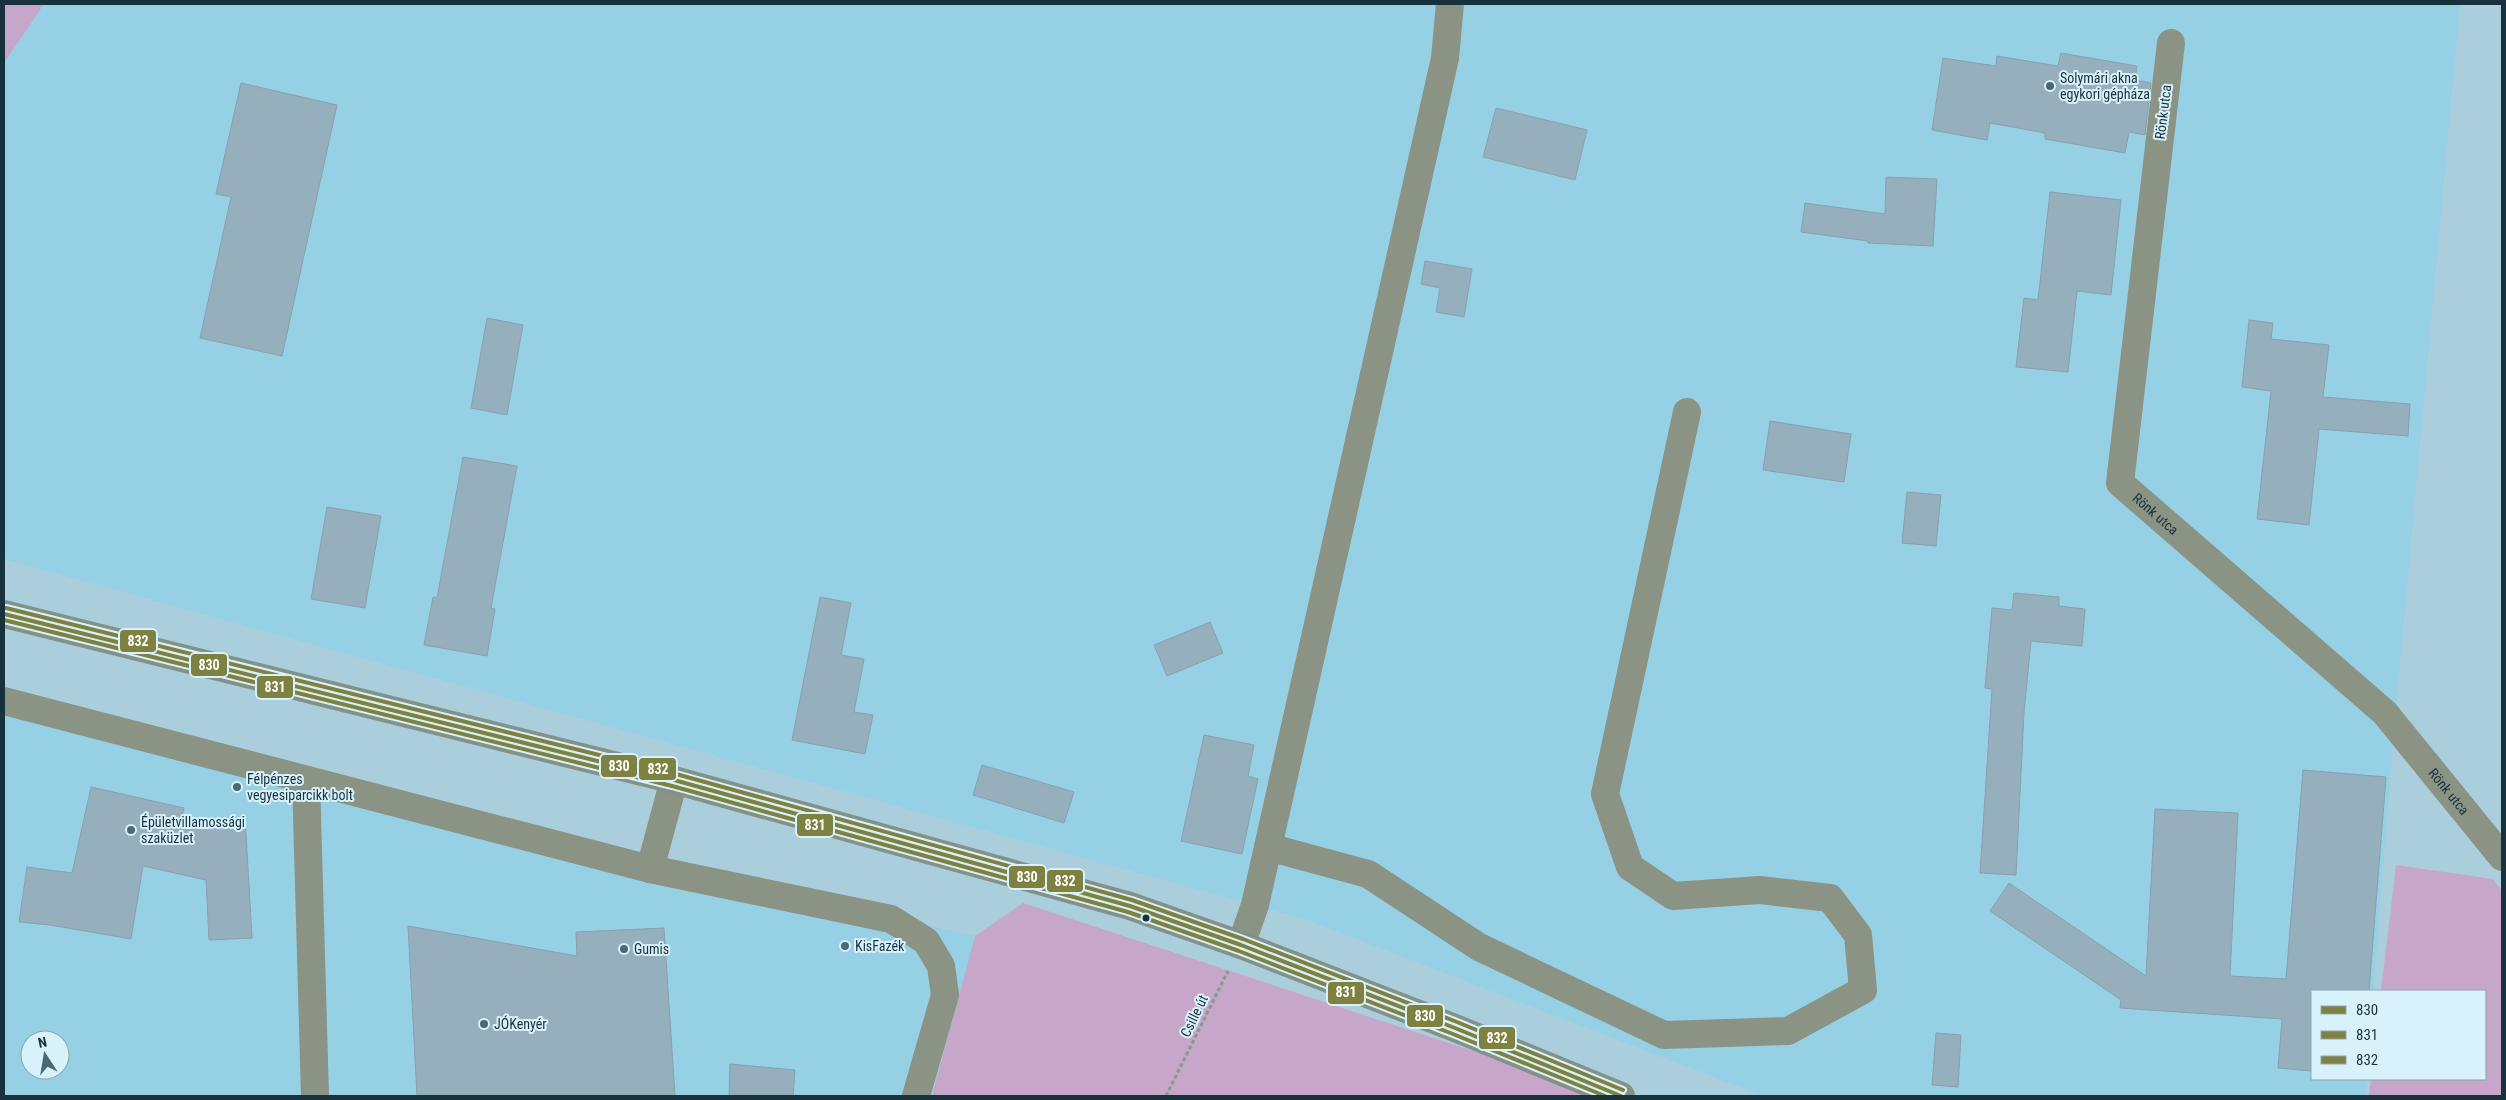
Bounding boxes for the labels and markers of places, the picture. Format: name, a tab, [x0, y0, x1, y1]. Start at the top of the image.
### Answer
place label: Solymári akna egykori gépháza	[2060, 70, 2150, 102]
marker: Solymári akna egykori gépháza	[2044, 80, 2056, 92]
place label: Félpénzes vegyesiparcikk bolt	[247, 771, 353, 803]
marker: Félpénzes vegyesiparcikk bolt	[231, 781, 243, 793]
place label: Épületvillamossági szaküzlet	[141, 813, 245, 846]
marker: Épületvillamossági szaküzlet	[125, 824, 137, 836]
unlabelled marker	[1141, 913, 1151, 923]
place label: KisFazék	[855, 938, 905, 954]
marker: KisFazék	[839, 940, 851, 952]
place label: Gumis	[634, 941, 669, 957]
marker: Gumis	[618, 943, 630, 955]
place label: JÓKenyér	[494, 1015, 547, 1032]
marker: JÓKenyér	[478, 1018, 490, 1030]

